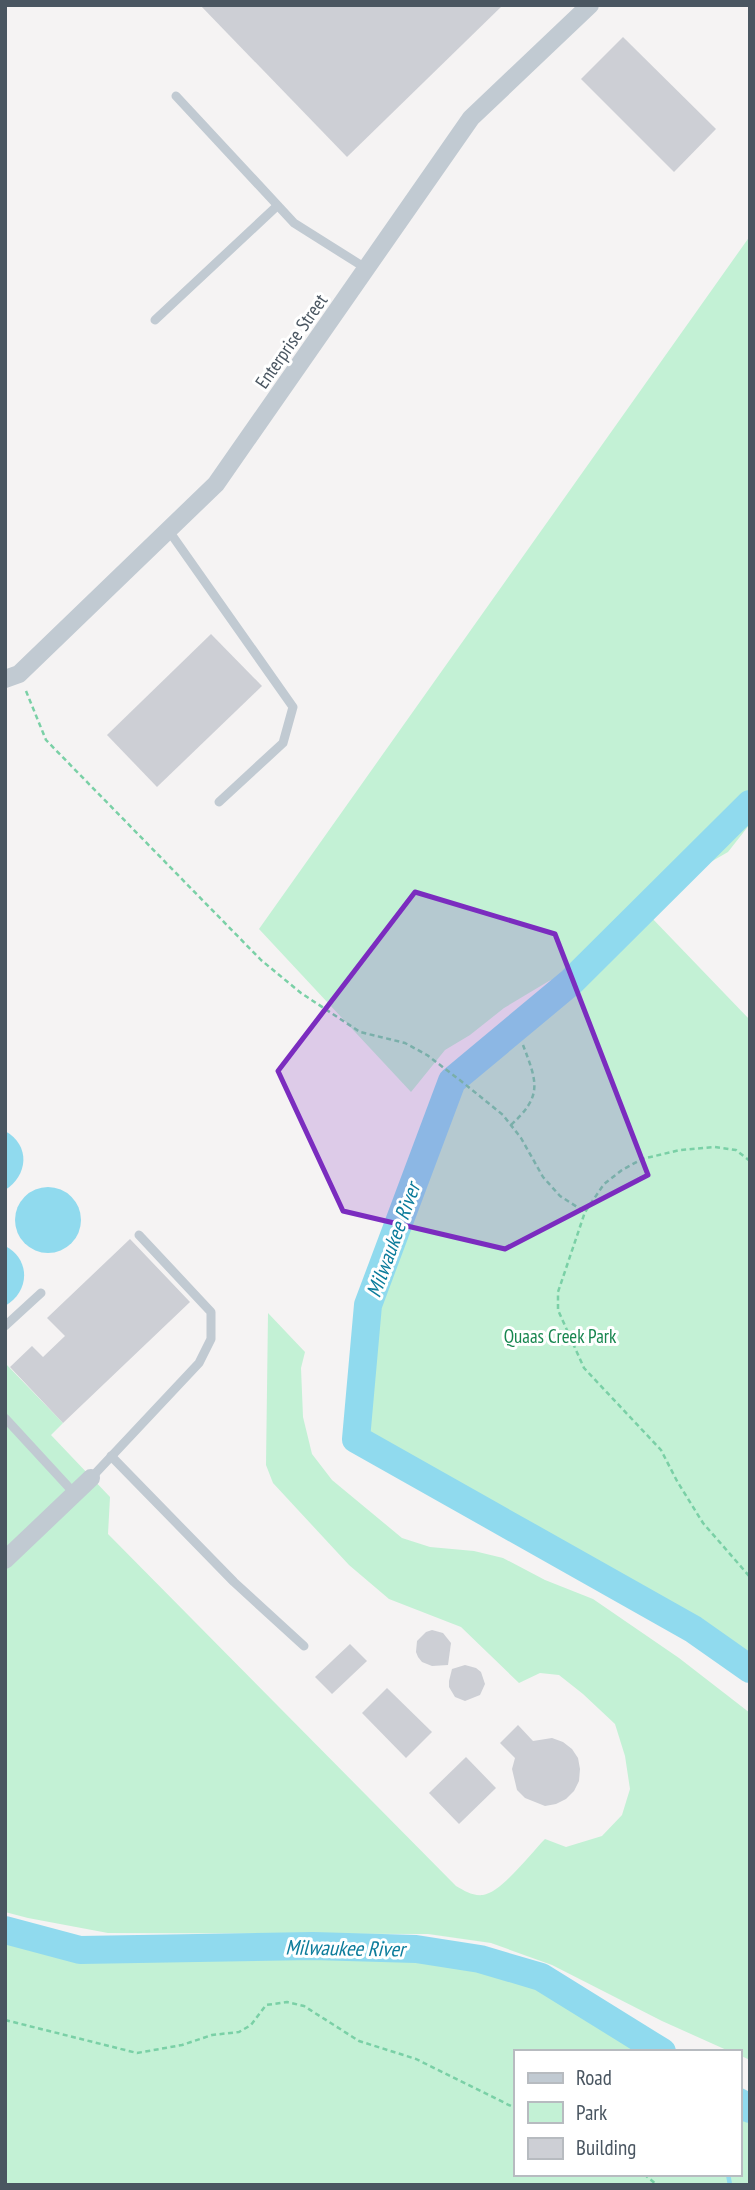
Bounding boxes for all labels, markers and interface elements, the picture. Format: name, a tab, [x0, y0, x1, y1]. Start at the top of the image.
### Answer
street label: Enterprise Street	[250, 288, 333, 393]
water label: Milwaukee River	[360, 1176, 427, 1301]
park label: Quaas Creek Park	[504, 1324, 617, 1348]
water label: Milwaukee River	[285, 1933, 408, 1963]
legend	[514, 2050, 741, 2176]
text: Road	[576, 2064, 612, 2091]
text: Park	[576, 2099, 607, 2126]
text: Building	[576, 2134, 636, 2161]

